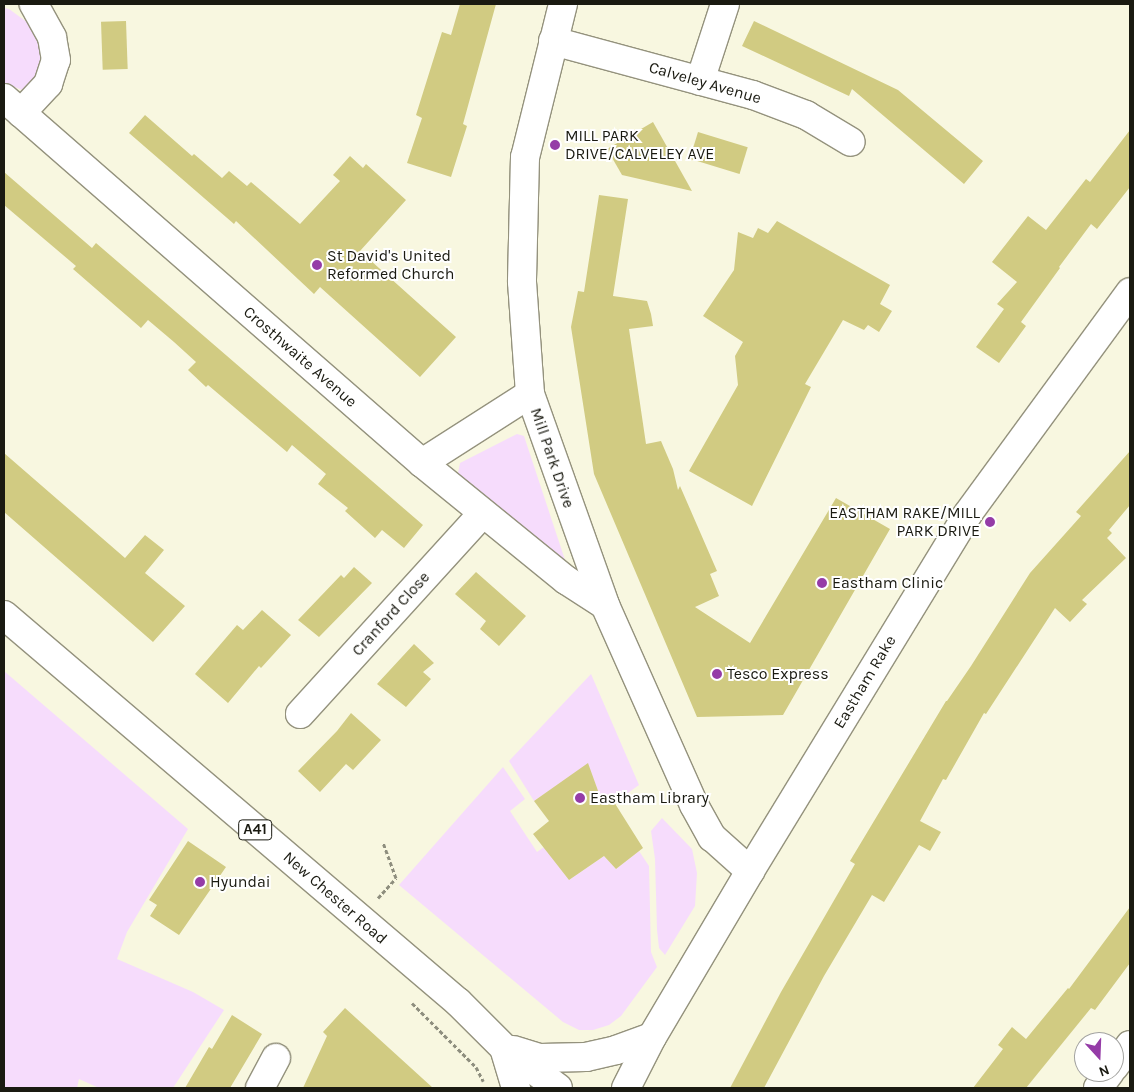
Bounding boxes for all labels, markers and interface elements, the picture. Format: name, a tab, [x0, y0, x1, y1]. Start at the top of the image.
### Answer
street label: Calveley Avenue	[647, 58, 763, 108]
place label: MILL PARK DRIVE/CALVELEY AVE	[565, 126, 714, 164]
marker: MILL PARK DRIVE/CALVELEY AVE	[549, 139, 561, 151]
place label: St David's United Reformed Church	[327, 246, 454, 284]
marker: St David's United Reformed Church	[311, 259, 323, 271]
street label: Crosthwaite Avenue	[239, 302, 361, 412]
street label: Mill Park Drive	[526, 405, 578, 511]
place label: EASTHAM RAKE/MILL PARK DRIVE	[829, 503, 980, 541]
marker: EASTHAM RAKE/MILL PARK DRIVE	[984, 516, 996, 528]
street label: Cranford Close	[348, 568, 434, 660]
place label: Eastham Clinic	[832, 573, 943, 593]
marker: Eastham Clinic	[816, 577, 828, 589]
street label: Eastham Rake	[830, 632, 900, 732]
place label: Tesco Express	[727, 664, 829, 684]
marker: Tesco Express	[711, 668, 723, 680]
place label: Eastham Library	[590, 788, 709, 808]
marker: Eastham Library	[574, 792, 586, 804]
road number: A41	[238, 818, 272, 842]
street label: New Chester Road	[279, 848, 391, 948]
place label: Hyundai	[210, 872, 271, 892]
marker: Hyundai	[194, 876, 206, 888]
north arrow	[1074, 1032, 1124, 1082]
text: N	[1096, 1061, 1112, 1080]

